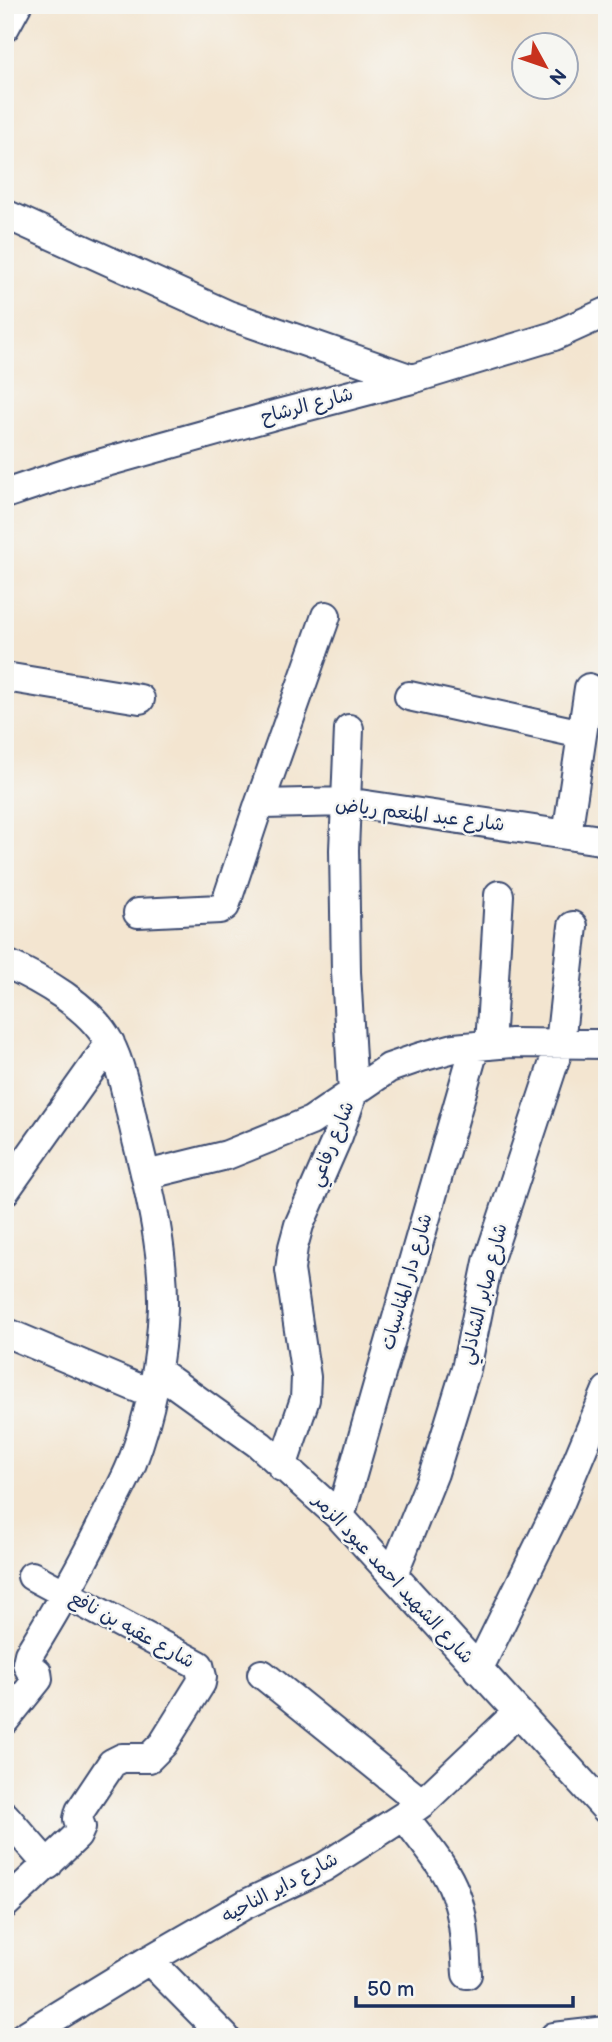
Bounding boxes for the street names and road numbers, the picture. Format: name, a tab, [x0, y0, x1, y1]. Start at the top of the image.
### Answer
street label: شارع الرشاح	[258, 383, 356, 430]
street label: شارع عبد المنعم رياض	[334, 793, 506, 839]
street label: شارع رفاعي	[304, 1098, 363, 1192]
street label: شارع دار المناسبات	[376, 1211, 438, 1353]
street label: شارع صابر الشاذلي	[455, 1221, 517, 1368]
street label: شارع الشهيد احمد عبود الزمر	[306, 1488, 478, 1670]
street label: شارع عقبه بن نافع	[65, 1586, 198, 1675]
street label: شارع داير الناحيه	[218, 1848, 342, 1929]

